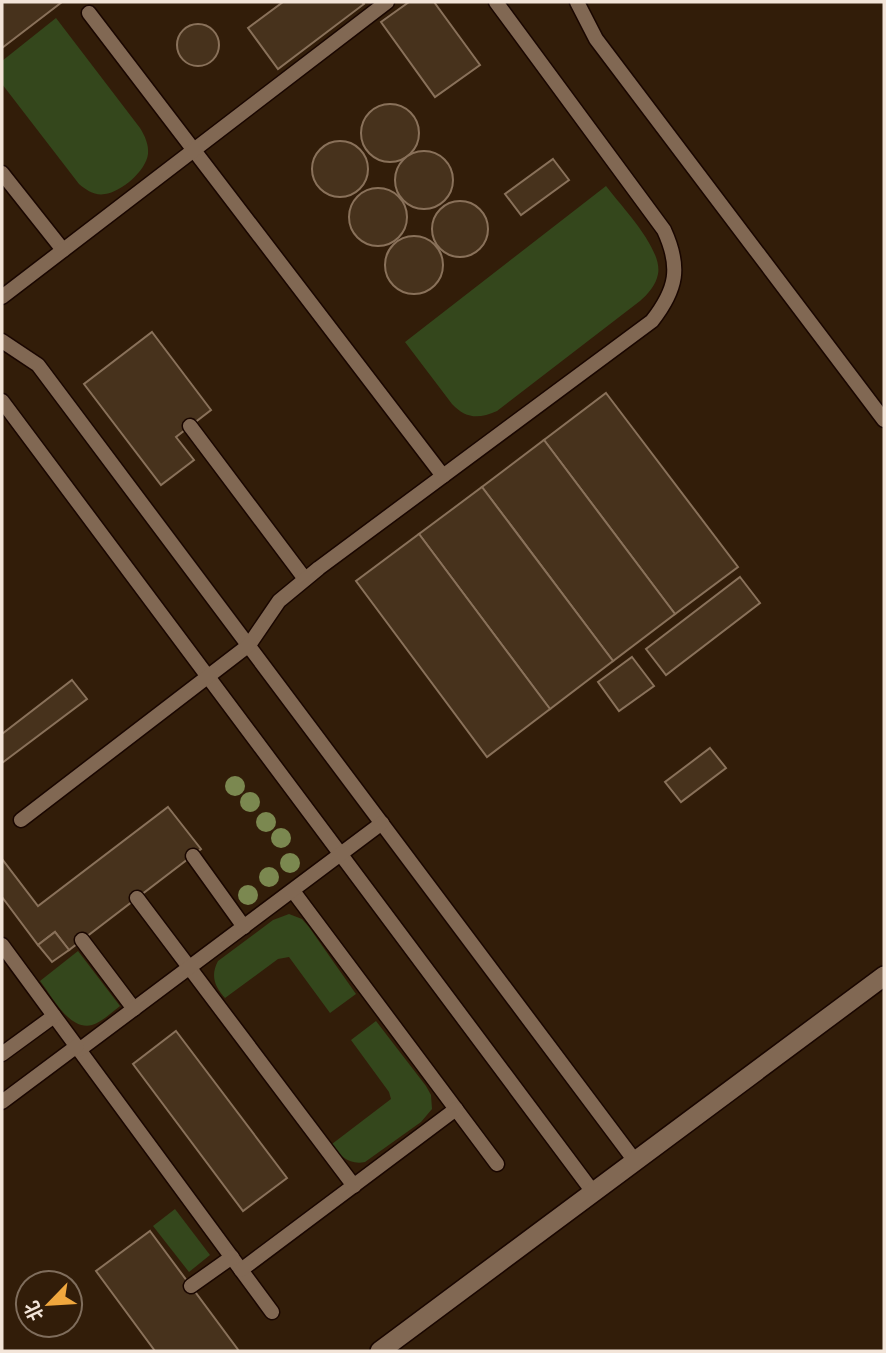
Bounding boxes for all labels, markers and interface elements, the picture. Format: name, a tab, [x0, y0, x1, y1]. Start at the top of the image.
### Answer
north arrow	[14, 1269, 84, 1339]
text: 北	[19, 1297, 48, 1325]

